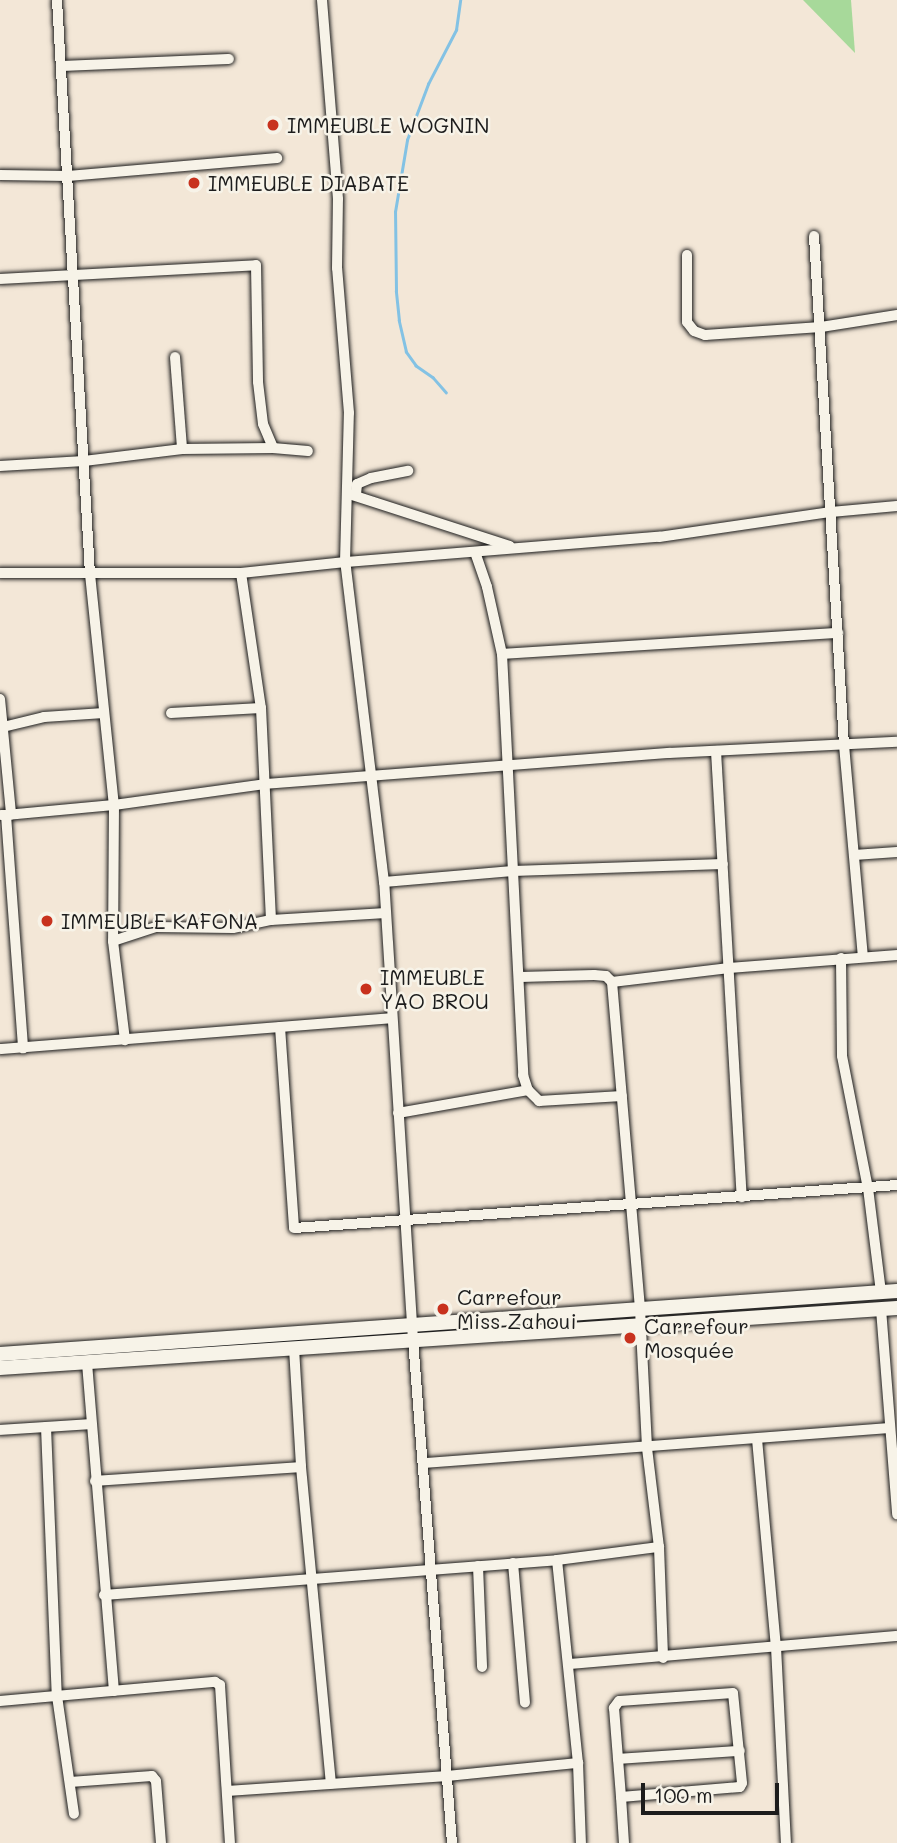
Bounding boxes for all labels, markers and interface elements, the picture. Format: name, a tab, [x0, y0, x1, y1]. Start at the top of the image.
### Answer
place label: IMMEUBLE WOGNIN	[287, 112, 489, 138]
marker: IMMEUBLE WOGNIN	[265, 117, 281, 133]
place label: IMMEUBLE DIABATE	[208, 170, 409, 196]
marker: IMMEUBLE DIABATE	[186, 175, 202, 191]
place label: IMMEUBLE KAFONA	[61, 908, 258, 934]
marker: IMMEUBLE KAFONA	[39, 913, 55, 929]
place label: IMMEUBLE YAO BROU	[380, 964, 489, 1014]
marker: IMMEUBLE YAO BROU	[358, 981, 374, 997]
place label: Carrefour Miss Zahoui	[457, 1284, 577, 1334]
marker: Carrefour Miss Zahoui	[435, 1301, 451, 1317]
place label: Carrefour Mosquée	[644, 1313, 749, 1363]
marker: Carrefour Mosquée	[622, 1330, 638, 1346]
scale bar	[645, 1770, 783, 1814]
text: 100 m	[654, 1781, 713, 1808]

